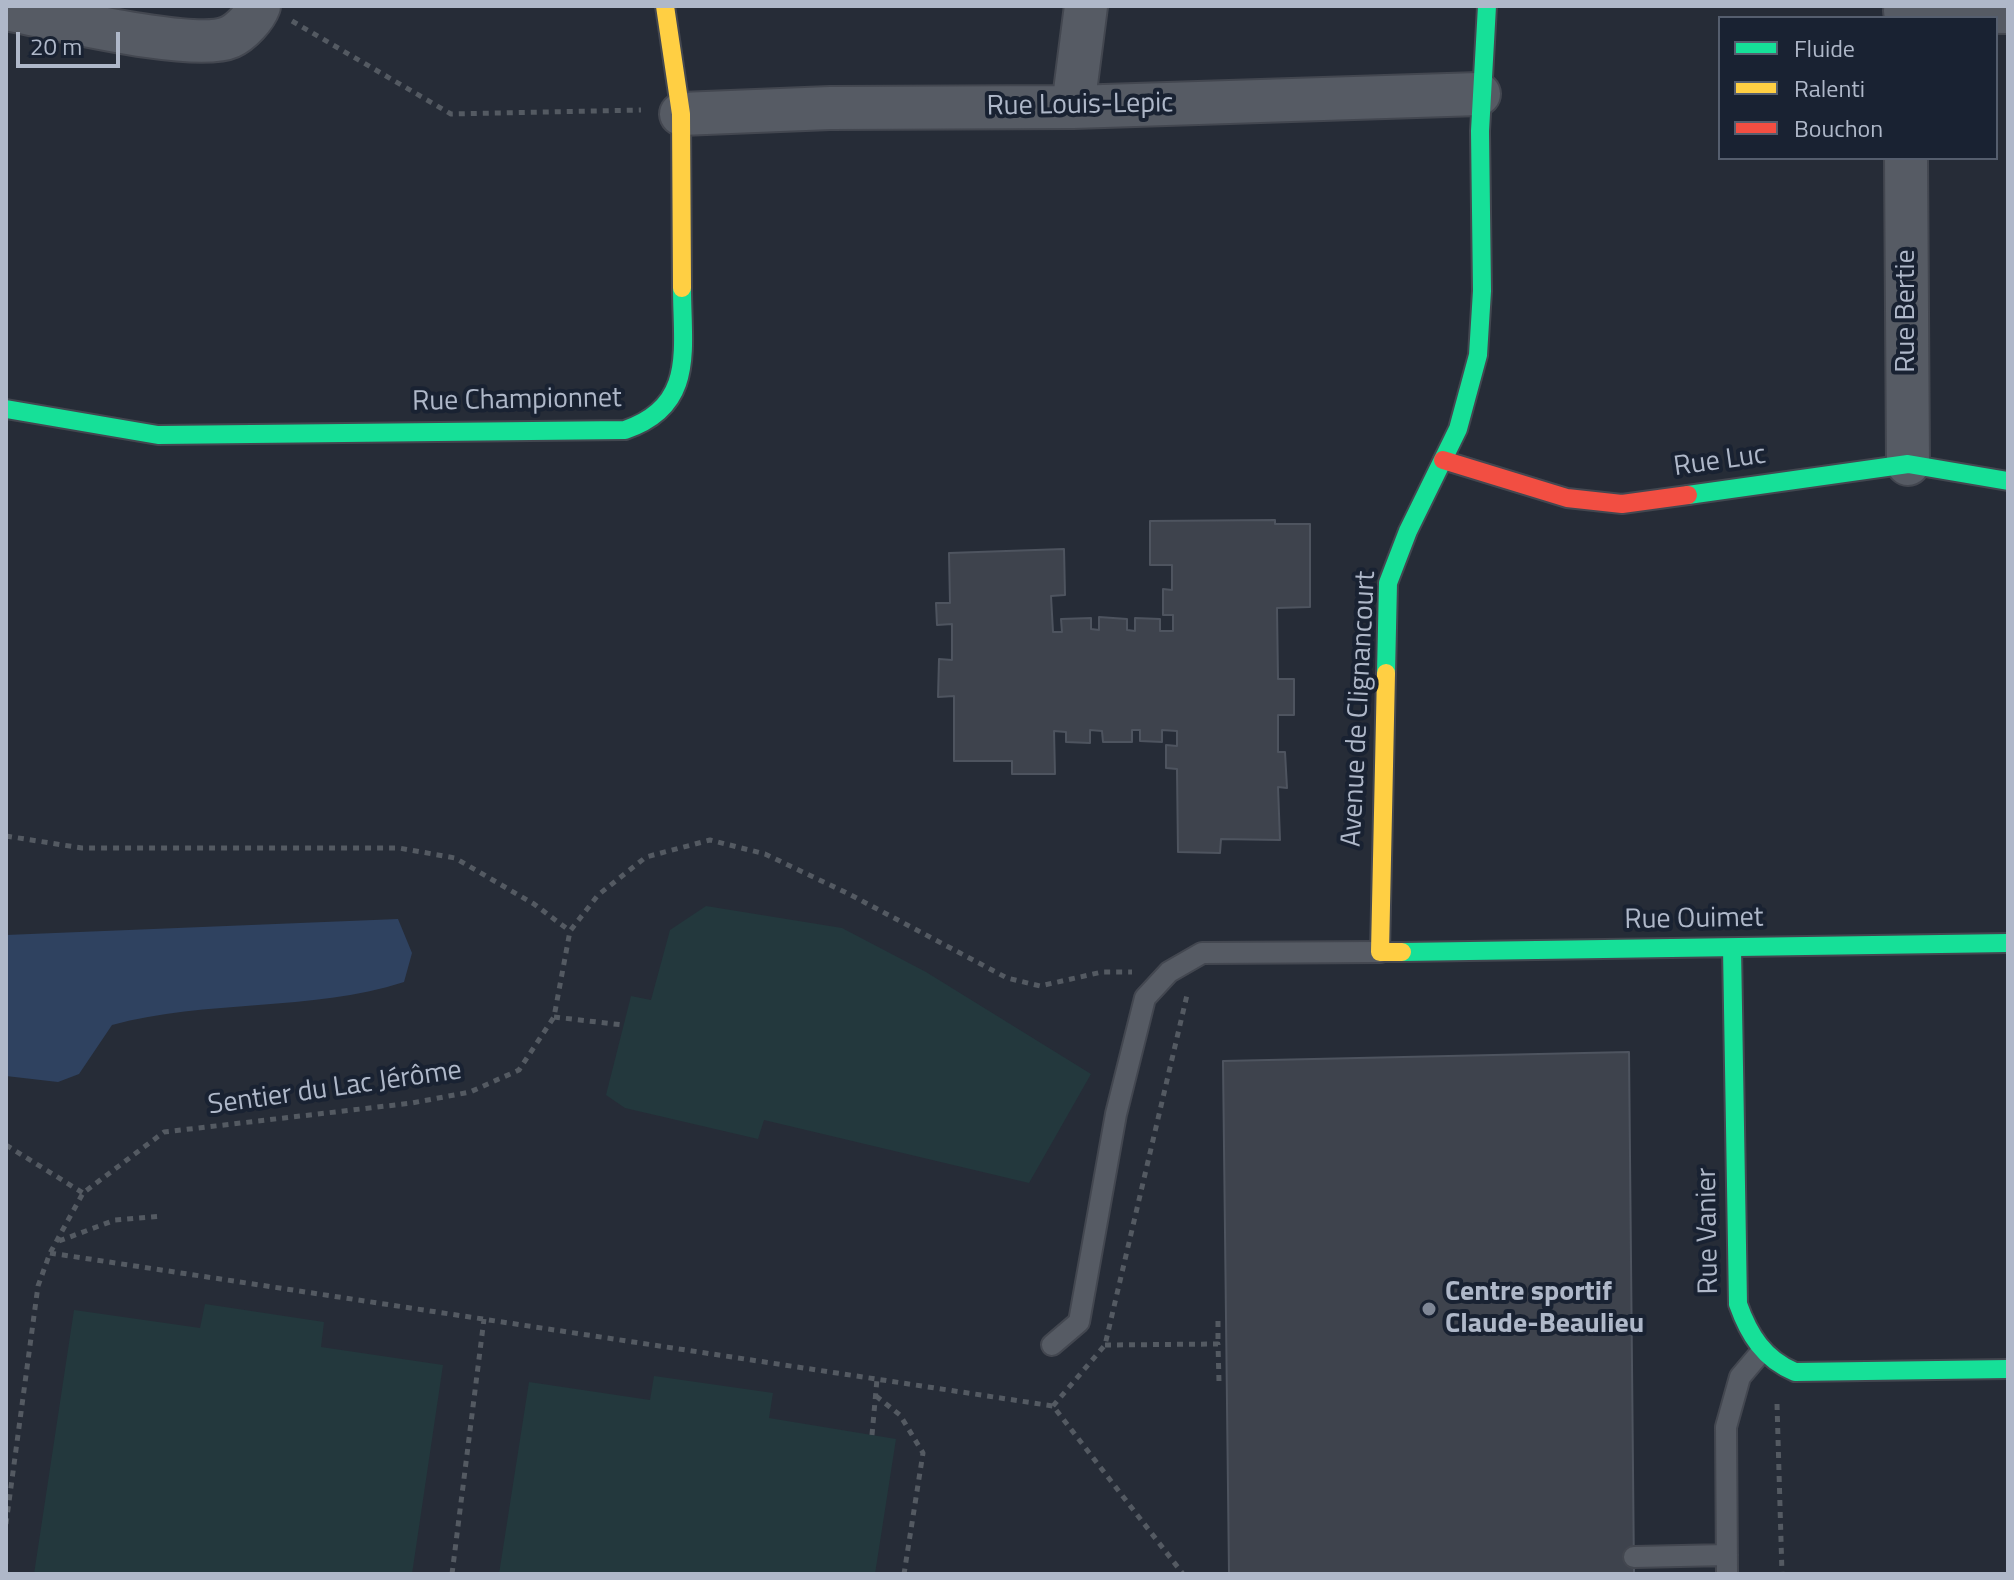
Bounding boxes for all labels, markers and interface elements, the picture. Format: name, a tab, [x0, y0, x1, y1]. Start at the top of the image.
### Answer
scale bar	[20, 16, 124, 66]
legend	[1718, 16, 1998, 160]
text: 20 m	[30, 28, 82, 64]
text: Fluide	[1794, 30, 1855, 66]
text: Ralenti	[1794, 70, 1865, 106]
street label: Rue Louis-Lepic	[986, 88, 1174, 124]
text: Bouchon	[1794, 110, 1883, 146]
street label: Rue Bertie	[1890, 249, 1924, 373]
street label: Rue Championnet	[412, 382, 622, 420]
street label: Rue Luc	[1672, 439, 1768, 485]
street label: Avenue de Clignancourt	[1336, 570, 1384, 848]
street label: Rue Ouimet	[1624, 902, 1764, 938]
street label: Sentier du Lac Jérôme	[206, 1055, 464, 1123]
street label: Rue Vanier	[1691, 1167, 1727, 1295]
place label: Centre sportif Claude-Beaulieu	[1445, 1276, 1644, 1342]
marker: Centre sportif Claude-Beaulieu	[1420, 1300, 1438, 1318]

